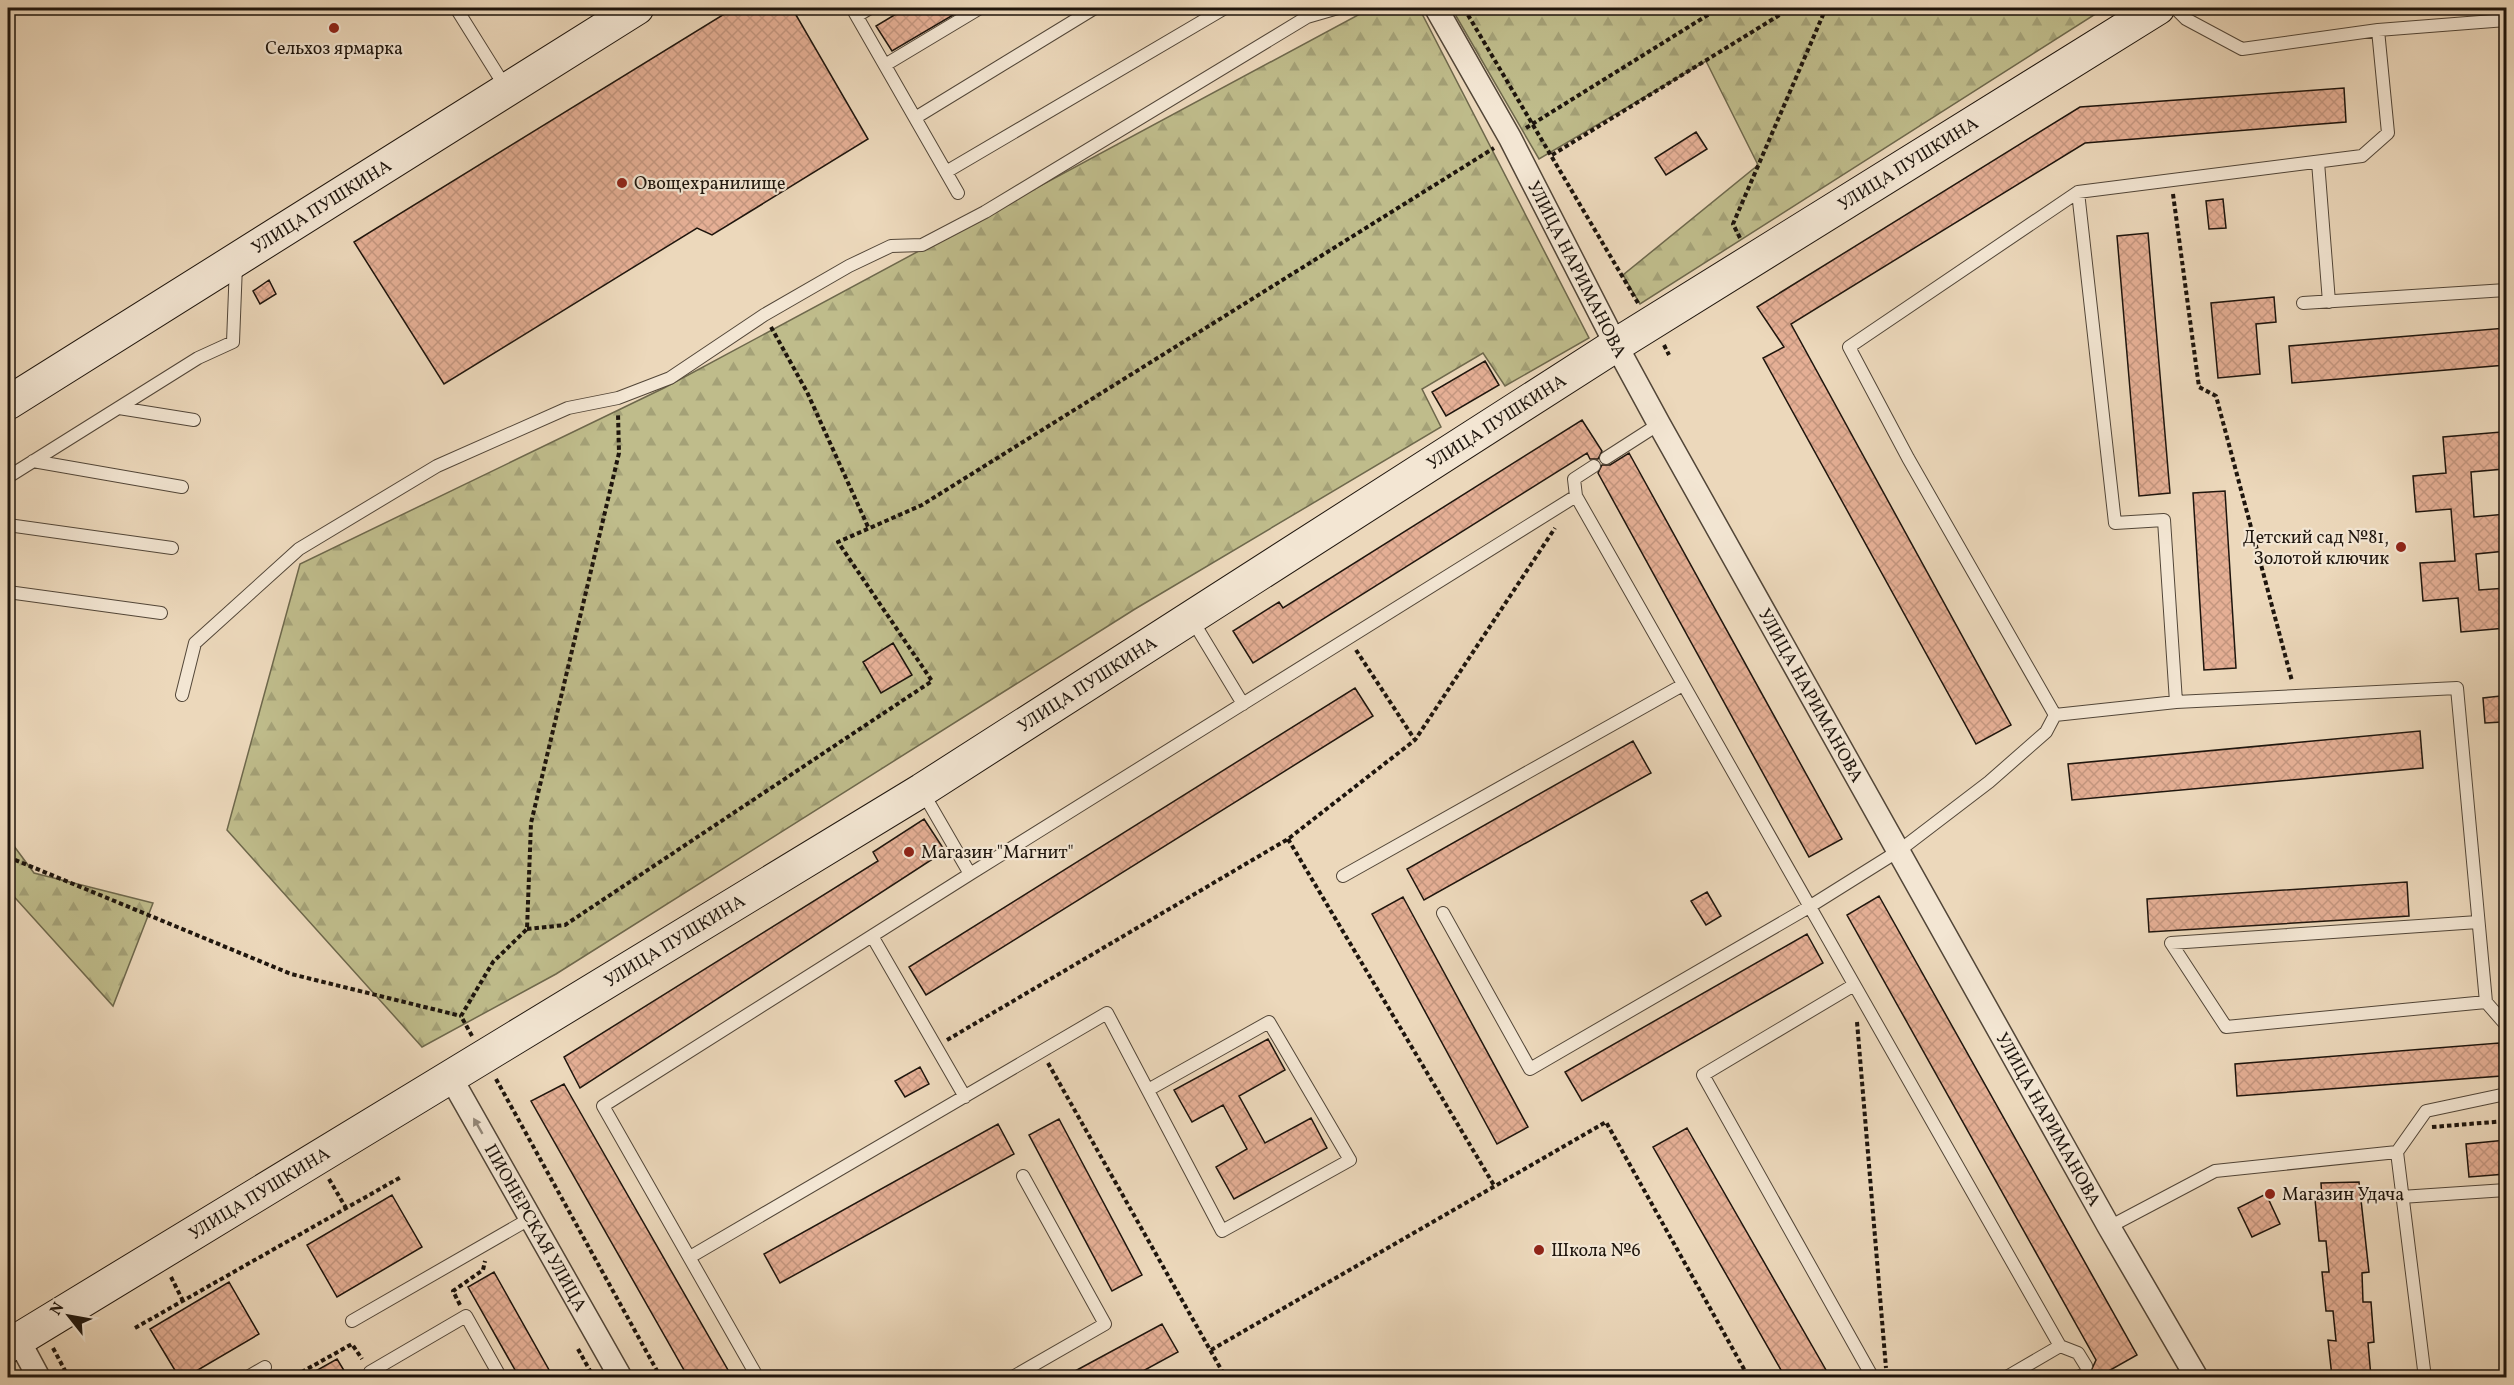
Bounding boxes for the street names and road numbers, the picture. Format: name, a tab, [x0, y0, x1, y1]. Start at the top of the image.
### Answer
street label: УЛИЦА ПУШКИНА	[1834, 111, 1984, 218]
street label: УЛИЦА ПУШКИНА	[247, 154, 397, 261]
street label: УЛИЦА НАРИМАНОВА	[1520, 177, 1632, 363]
street label: УЛИЦА ПУШКИНА	[1422, 369, 1572, 477]
street label: УЛИЦА НАРИМАНОВА	[1751, 604, 1869, 788]
street label: УЛИЦА ПУШКИНА	[1013, 631, 1163, 739]
street label: УЛИЦА ПУШКИНА	[600, 889, 751, 994]
street label: УЛИЦА НАРИМАНОВА	[1989, 1028, 2106, 1212]
street label: ПИОНЕРСКАЯ УЛИЦА	[477, 1140, 592, 1317]
street label: УЛИЦА ПУШКИНА	[185, 1142, 336, 1247]

